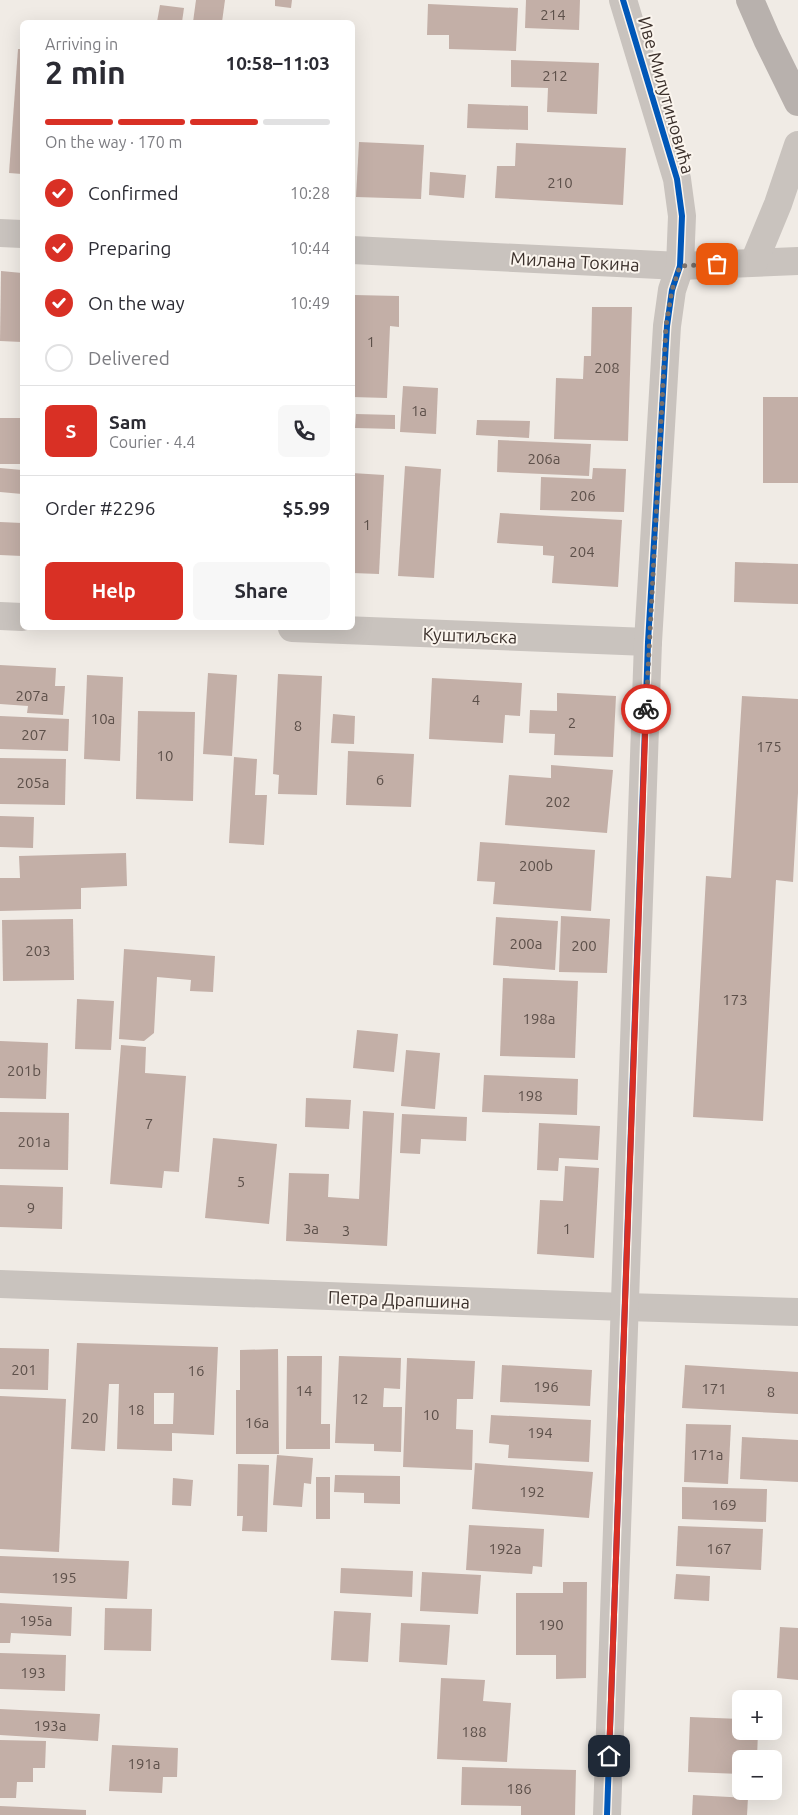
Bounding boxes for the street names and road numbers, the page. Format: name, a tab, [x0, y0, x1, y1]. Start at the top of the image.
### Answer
street label: Иве Милутиновића	[635, 14, 699, 176]
street label: Милана Токина	[510, 248, 640, 274]
street label: Куштиљска	[422, 623, 518, 647]
street label: Петра Драпшина	[328, 1287, 470, 1311]

